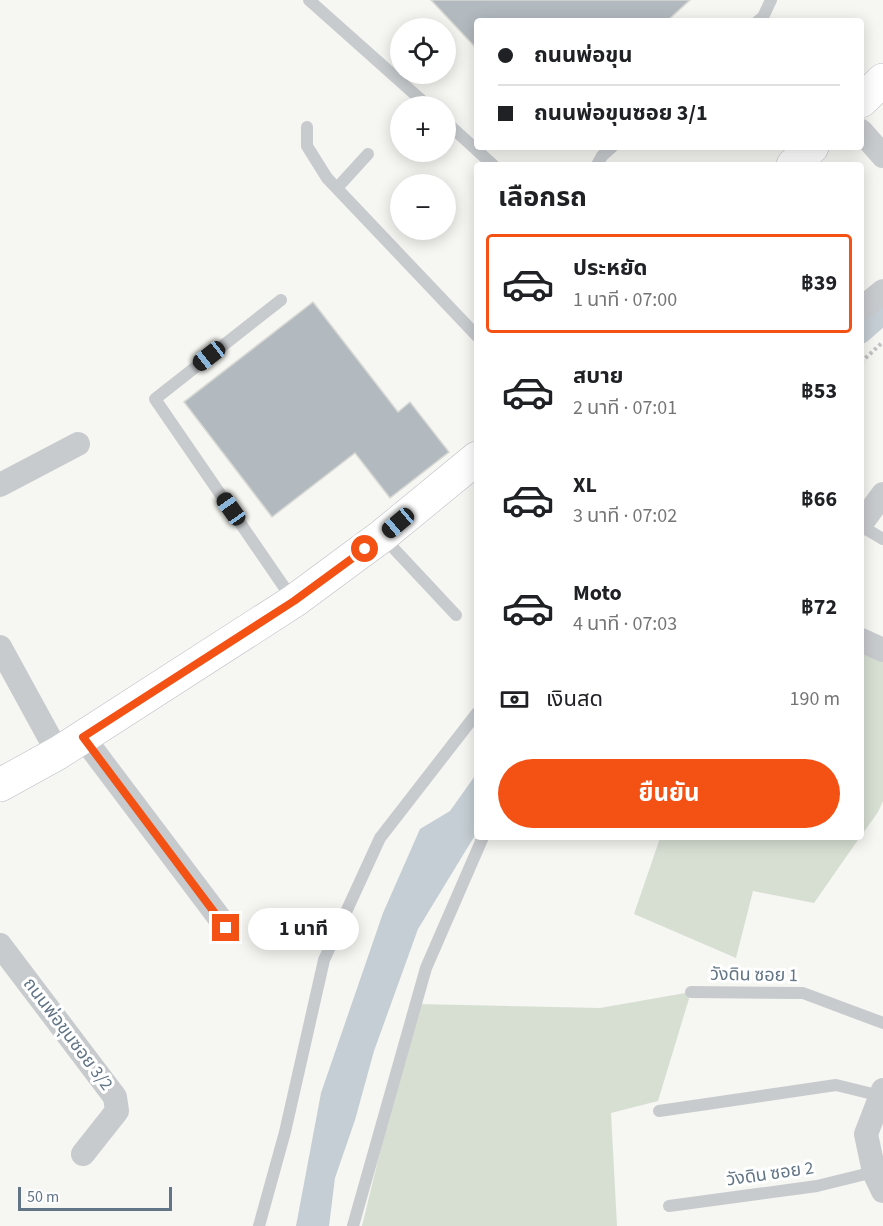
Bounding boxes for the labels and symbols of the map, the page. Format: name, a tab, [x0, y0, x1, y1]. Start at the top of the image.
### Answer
car	[189, 338, 229, 374]
car	[213, 489, 249, 529]
car	[378, 505, 418, 541]
route start	[351, 535, 378, 562]
callout: 1 นาที	[247, 907, 358, 949]
route end	[212, 914, 239, 941]
street label: วังดิน ซอย 1	[710, 962, 798, 988]
street label: ถนนพ่อขุนซอย 3/2	[17, 972, 119, 1096]
street label: วังดิน ซอย 2	[725, 1156, 815, 1192]
scale bar	[18, 1184, 172, 1212]

